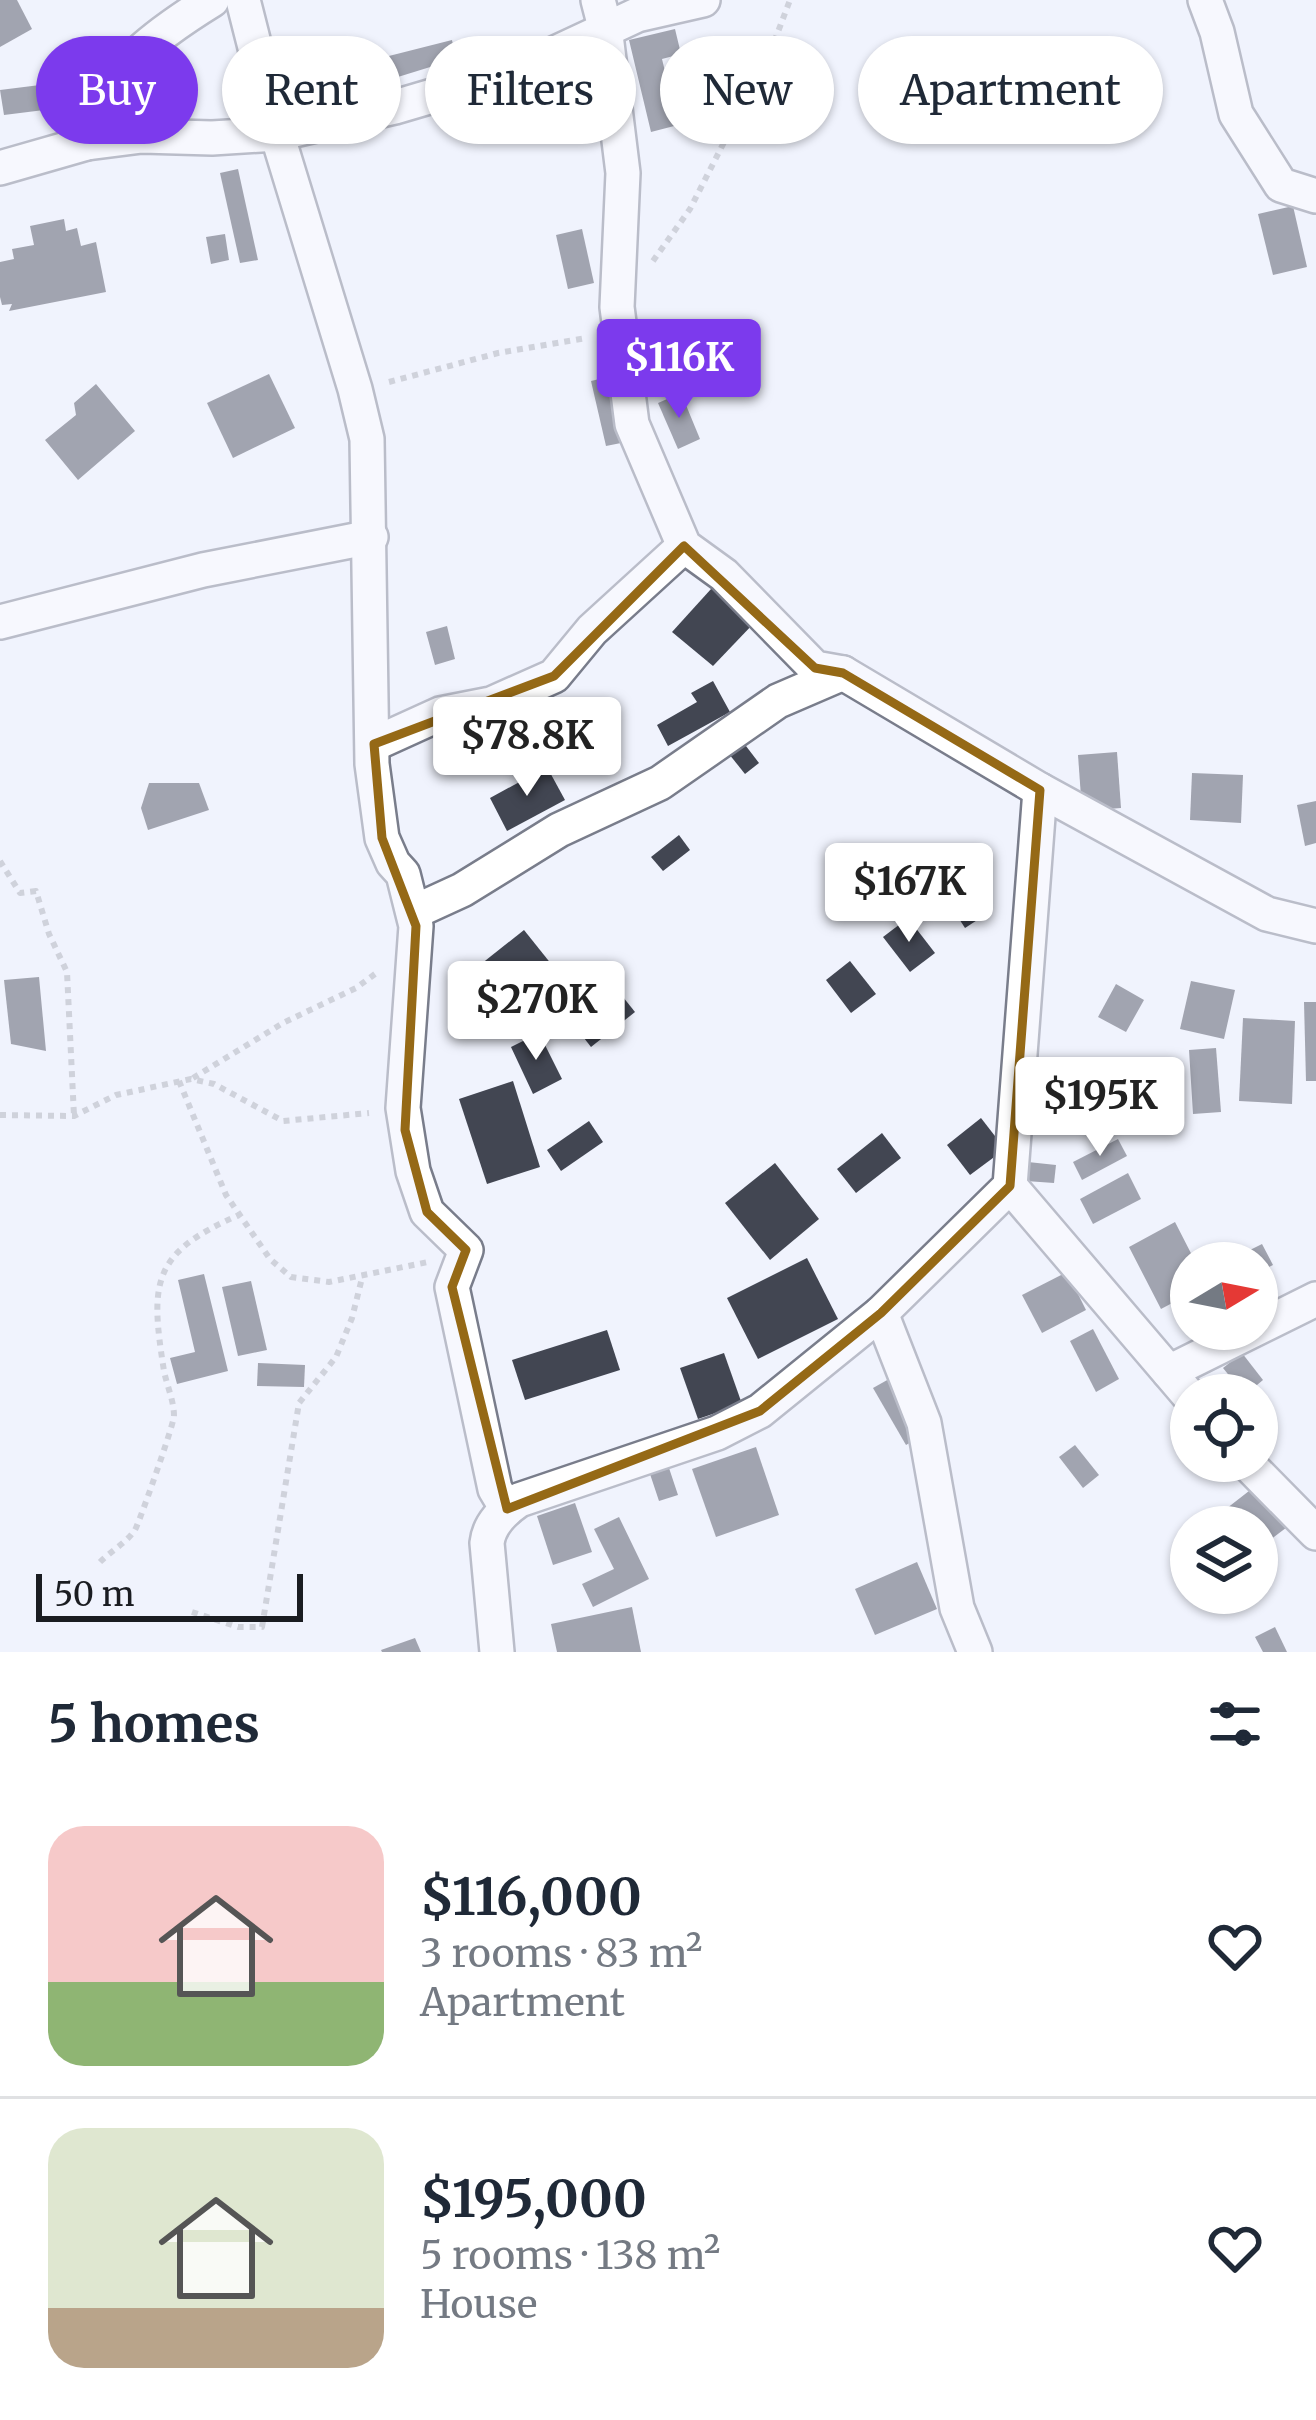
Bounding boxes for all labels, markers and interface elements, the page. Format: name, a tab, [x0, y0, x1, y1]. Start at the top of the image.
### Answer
chip: Buy	[36, 36, 198, 144]
chip: Rent	[222, 36, 401, 144]
chip: Filters	[425, 36, 636, 144]
chip: New	[660, 36, 834, 144]
chip: Apartment	[858, 36, 1163, 144]
pin: $116K	[595, 319, 763, 421]
text: $116K	[624, 333, 734, 382]
pin: $78.8K	[429, 697, 625, 799]
text: $78.8K	[460, 711, 594, 760]
pin: $167K	[825, 843, 993, 945]
text: $167K	[852, 857, 966, 906]
pin: $270K	[452, 961, 620, 1063]
text: $270K	[475, 975, 597, 1024]
pin: $195K	[1016, 1057, 1184, 1159]
text: $195K	[1042, 1071, 1158, 1120]
north arrow	[1170, 1242, 1278, 1350]
map controls	[1170, 1242, 1278, 1614]
button: locate	[1170, 1374, 1278, 1482]
button: layers	[1170, 1506, 1278, 1614]
scale bar	[36, 1568, 303, 1621]
text: 50 m	[54, 1574, 135, 1615]
icon: filters	[1202, 1691, 1268, 1757]
text: 5 homes	[48, 1692, 260, 1756]
text: $116,000	[420, 1865, 642, 1929]
icon: home	[144, 1874, 288, 2018]
icon: heart	[1202, 1913, 1268, 1979]
text: 3 rooms · 83 m²	[420, 1929, 702, 1978]
text: Apartment	[420, 1978, 625, 2027]
text: $195,000	[420, 2167, 647, 2231]
icon: home	[144, 2176, 288, 2320]
icon: heart	[1202, 2215, 1268, 2281]
text: 5 rooms · 138 m²	[420, 2231, 720, 2280]
text: House	[420, 2280, 537, 2329]

